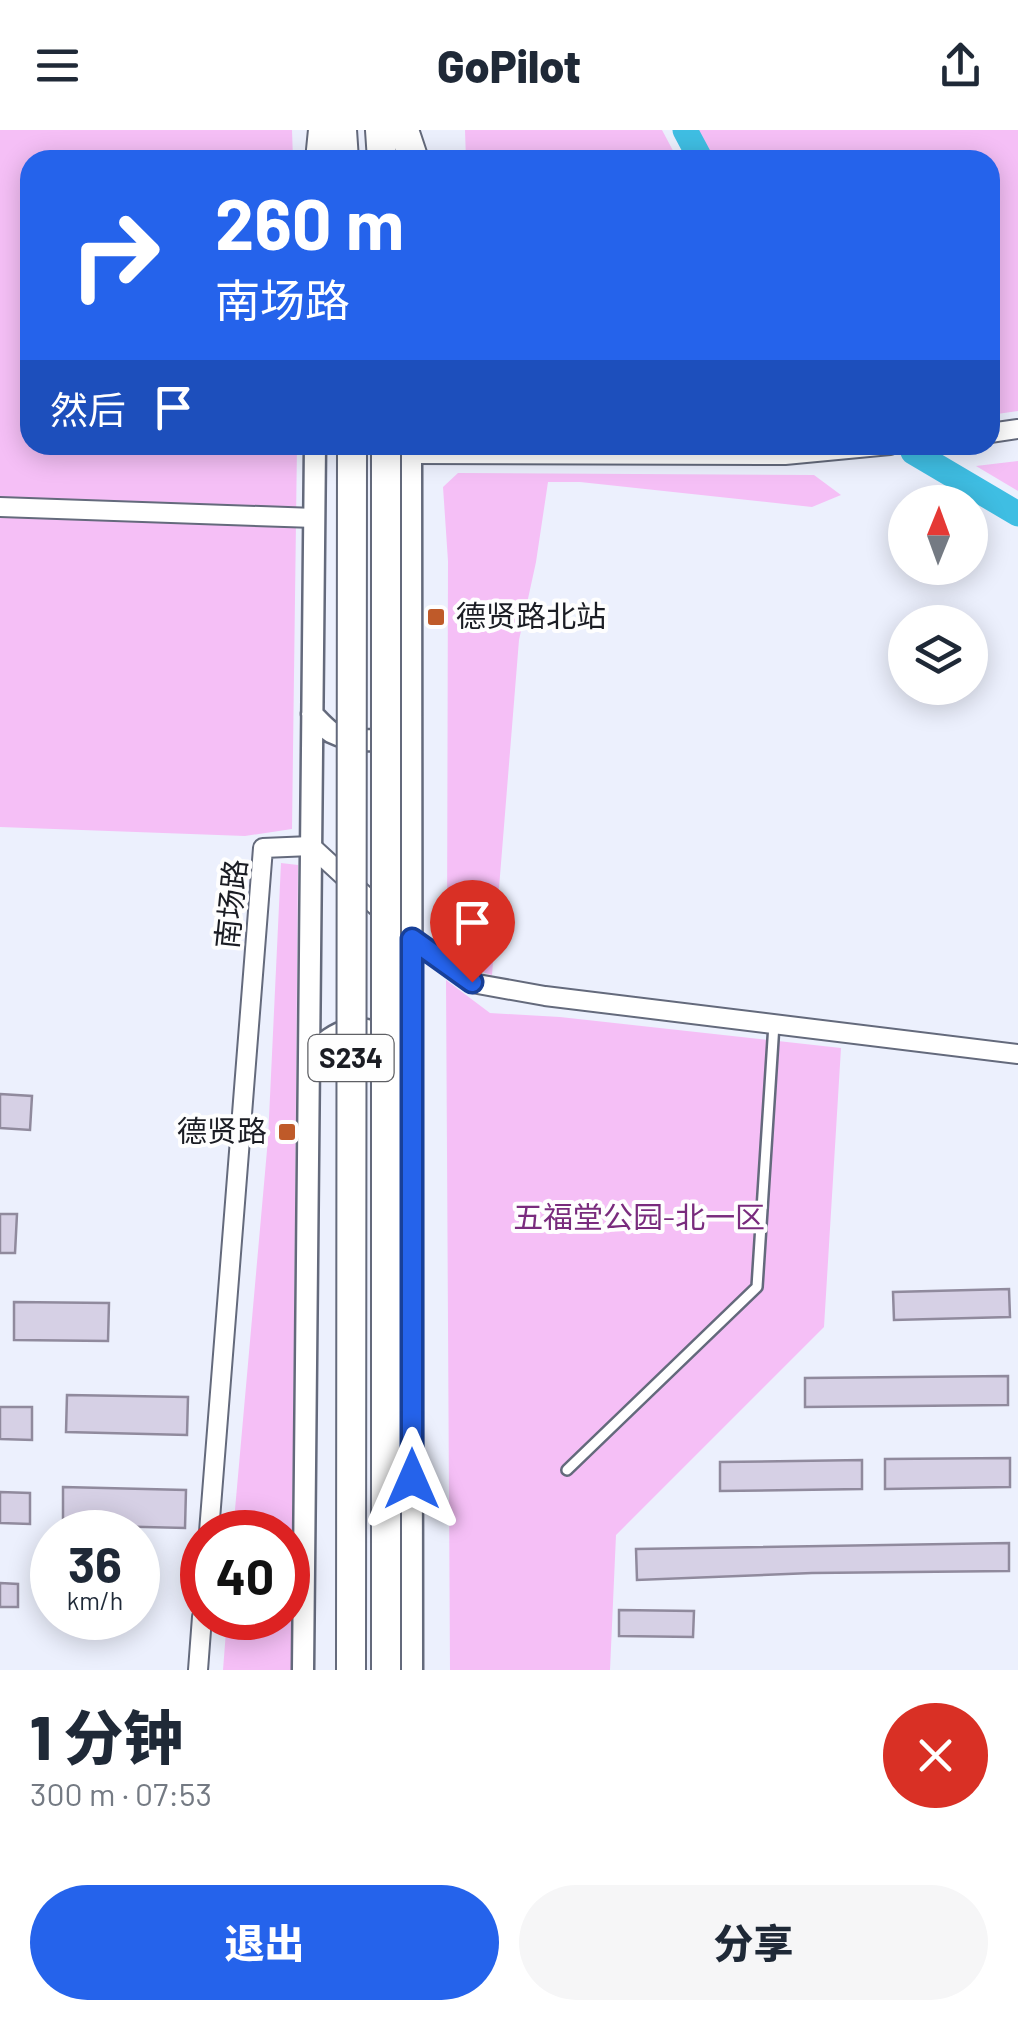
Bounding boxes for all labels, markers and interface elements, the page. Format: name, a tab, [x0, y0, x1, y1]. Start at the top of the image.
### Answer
icon: menu	[30, 38, 85, 93]
text: GoPilot	[437, 38, 581, 92]
icon: share	[933, 38, 988, 93]
text: 260 m	[215, 180, 404, 264]
icon: right	[50, 190, 180, 320]
text: 南场路	[215, 272, 350, 326]
icon: arrive	[146, 380, 201, 435]
text: 然后	[50, 386, 126, 432]
north arrow	[888, 485, 988, 585]
map controls	[888, 485, 988, 705]
place label: 德贤路北站	[456, 597, 606, 633]
button: layers	[888, 605, 988, 705]
marker: 德贤路北站	[425, 606, 447, 628]
street label: 南场路	[207, 857, 253, 950]
pin	[430, 880, 515, 983]
icon: arrive	[445, 895, 500, 950]
road number: S234	[308, 1035, 394, 1081]
place label: 德贤路	[177, 1112, 267, 1148]
marker: 德贤路	[276, 1121, 298, 1143]
park label: 五福堂公园-北一区	[513, 1198, 765, 1234]
position arrow	[360, 1427, 464, 1531]
speed limit sign: 40	[180, 1510, 310, 1640]
text: 36	[68, 1533, 122, 1593]
text: km/h	[67, 1585, 123, 1615]
text: 1 分钟	[30, 1700, 183, 1772]
button: close	[883, 1703, 988, 1808]
text: 300 m · 07:53	[30, 1774, 212, 1812]
button: 退出	[30, 1885, 499, 2000]
button: 分享	[519, 1885, 988, 2000]

